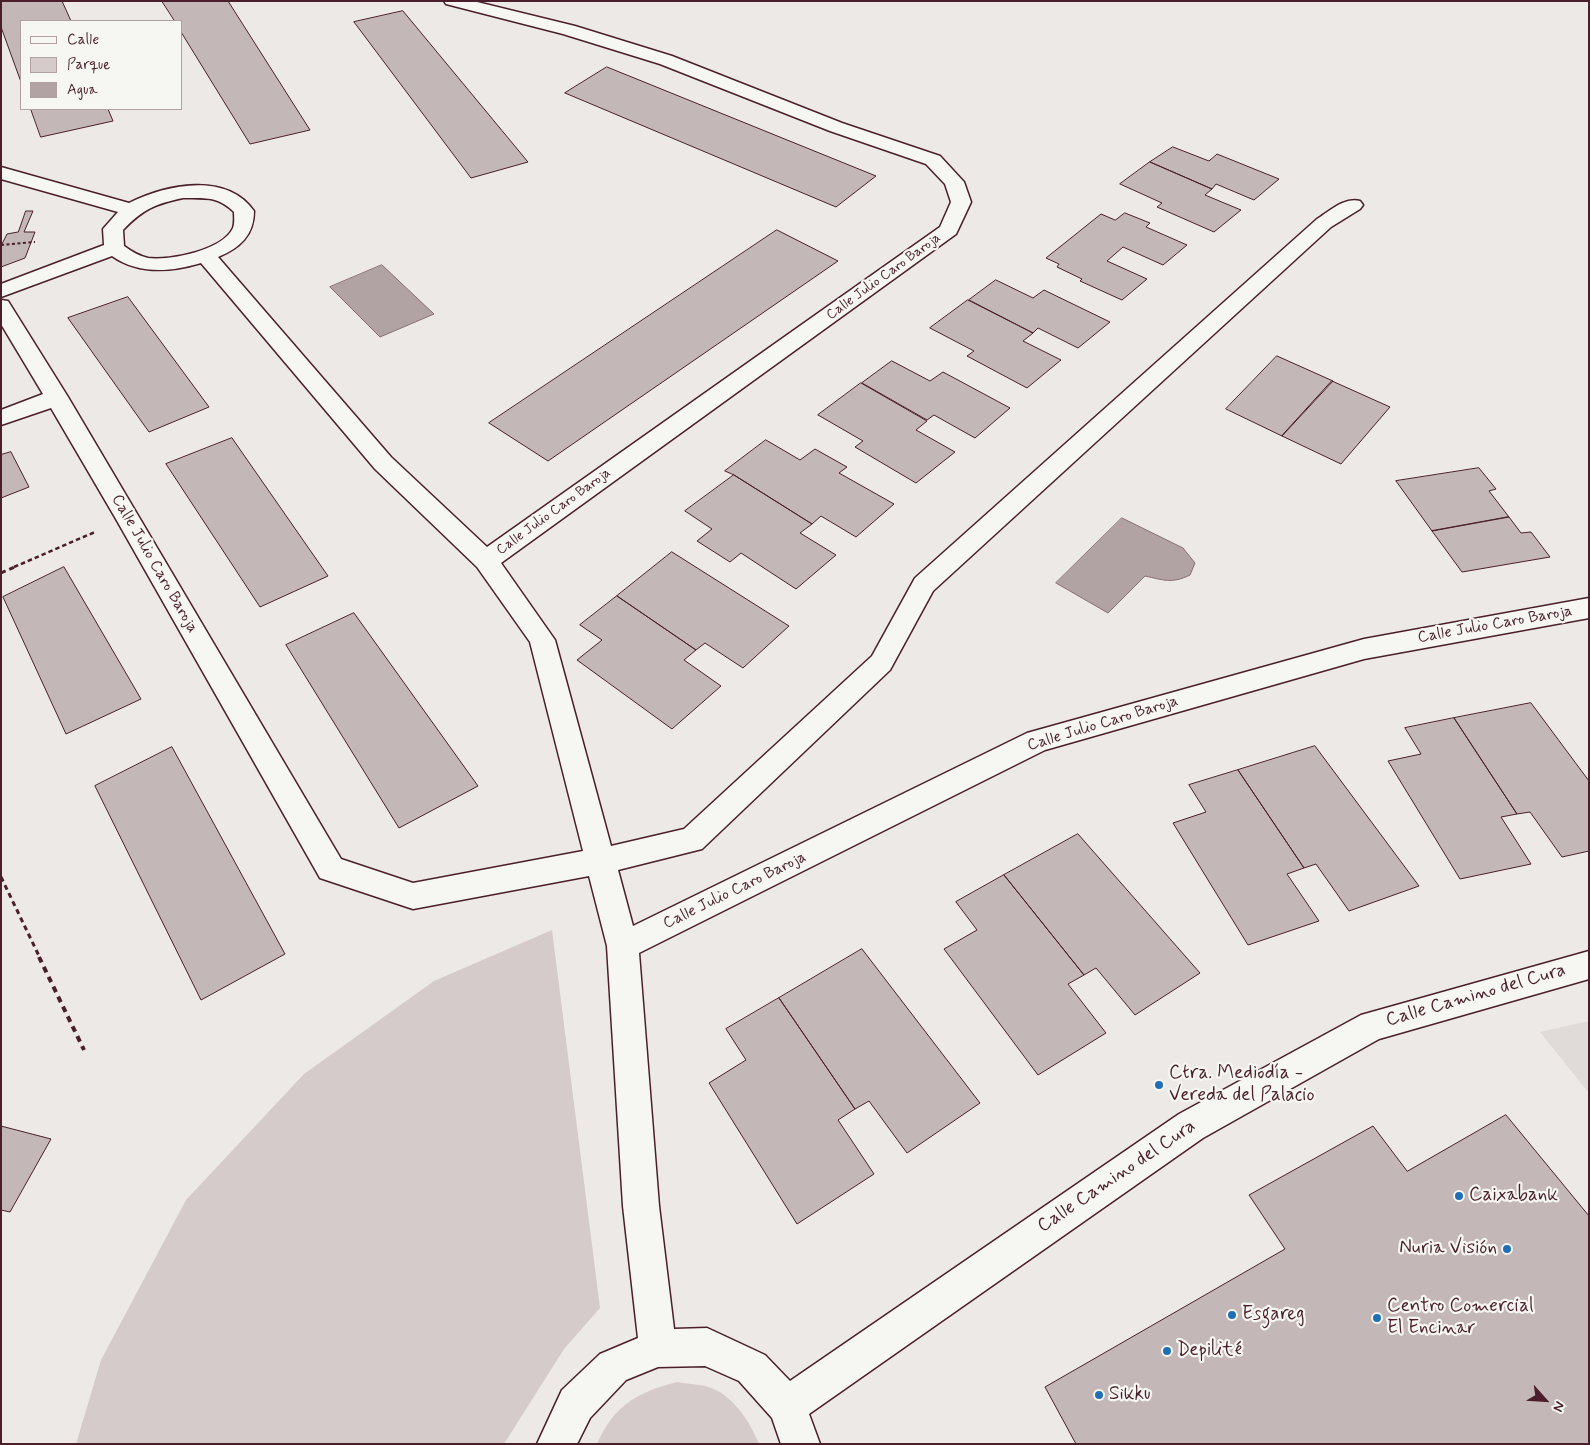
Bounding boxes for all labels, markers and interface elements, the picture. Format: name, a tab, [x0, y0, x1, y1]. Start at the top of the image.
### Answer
legend	[20, 20, 182, 110]
text: Calle	[67, 30, 99, 50]
text: Parque	[67, 55, 110, 75]
text: Agua	[67, 80, 98, 100]
street label: Calle Julio Caro Baroja	[824, 230, 944, 324]
street label: Calle Julio Caro Baroja	[494, 465, 614, 559]
street label: Calle Julio Caro Baroja	[107, 491, 201, 637]
street label: Calle Julio Caro Baroja	[1416, 602, 1574, 648]
street label: Calle Julio Caro Baroja	[1025, 692, 1181, 756]
street label: Calle Julio Caro Baroja	[660, 848, 810, 934]
street label: Calle Camino del Cura	[1384, 959, 1568, 1033]
place label: Ctra. Mediodía - Vereda del Palacio	[1169, 1063, 1315, 1107]
marker: Ctra. Mediodía - Vereda del Palacio	[1153, 1079, 1165, 1091]
street label: Calle Camino del Cura	[1034, 1116, 1200, 1238]
place label: Caixabank	[1469, 1185, 1558, 1207]
marker: Caixabank	[1453, 1190, 1465, 1202]
place label: Nuria Visión	[1399, 1238, 1497, 1260]
marker: Nuria Visión	[1501, 1243, 1513, 1255]
place label: Centro Comercial El Encinar	[1387, 1296, 1534, 1340]
place label: Esgareg	[1242, 1304, 1305, 1326]
marker: Esgareg	[1226, 1309, 1238, 1321]
marker: Centro Comercial El Encinar	[1371, 1312, 1383, 1324]
place label: Depilité	[1177, 1340, 1242, 1362]
marker: Depilité	[1161, 1345, 1173, 1357]
north arrow	[1520, 1375, 1570, 1425]
place label: Sikku	[1109, 1384, 1151, 1406]
marker: Sikku	[1093, 1389, 1105, 1401]
text: N	[1548, 1398, 1569, 1415]

